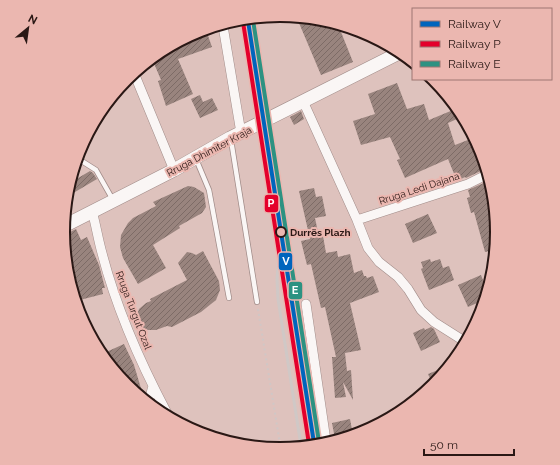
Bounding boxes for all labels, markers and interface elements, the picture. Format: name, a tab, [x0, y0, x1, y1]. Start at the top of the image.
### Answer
north arrow	[8, 8, 48, 48]
legend	[412, 8, 552, 80]
text: N	[26, 12, 39, 27]
text: Railway V	[448, 17, 501, 31]
text: Railway P	[448, 37, 501, 51]
text: Railway E	[448, 57, 500, 71]
street label: Rruga Dhimiter Kraja	[165, 124, 254, 179]
street label: Rruga Ledi Dajana	[377, 170, 461, 207]
line badge: P	[264, 194, 279, 213]
text: P	[268, 197, 275, 210]
marker: Durrës Plazh	[275, 226, 287, 238]
place label: Durrës Plazh	[290, 227, 350, 238]
line badge: V	[278, 252, 293, 271]
text: V	[282, 255, 290, 268]
street label: Rruga Turgut Ozal	[114, 269, 154, 351]
line badge: E	[288, 281, 303, 300]
text: E	[292, 284, 299, 297]
scale bar	[424, 431, 514, 457]
text: 50 m	[430, 438, 458, 452]

